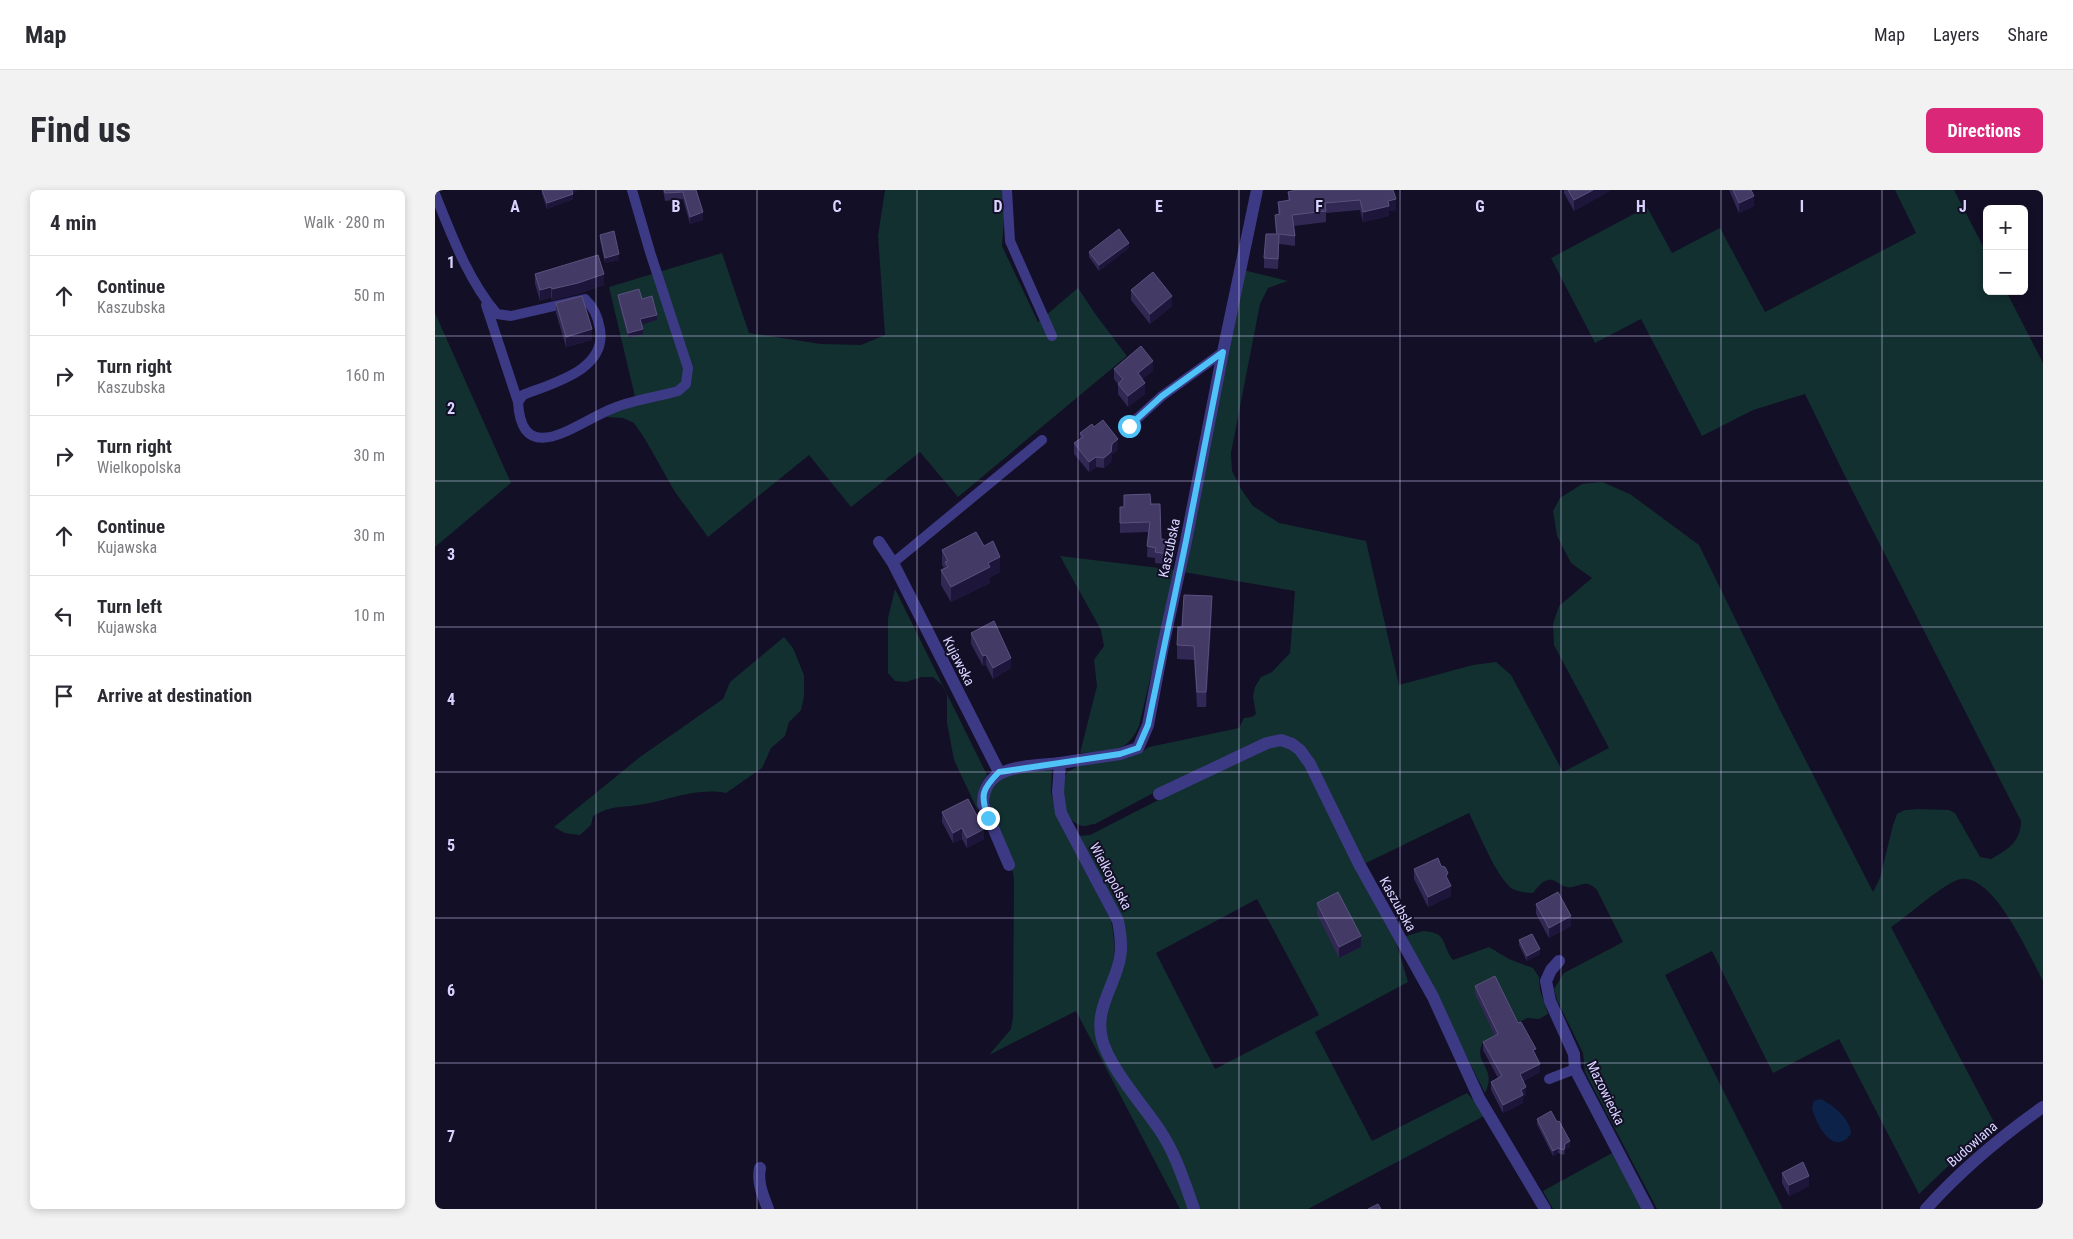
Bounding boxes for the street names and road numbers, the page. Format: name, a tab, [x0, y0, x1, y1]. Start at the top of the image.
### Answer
street label: Kaszubska	[1155, 517, 1183, 579]
street label: Kujawska	[940, 634, 978, 688]
street label: Wielkopolska	[1087, 840, 1135, 912]
street label: Kaszubska	[1376, 874, 1420, 934]
street label: Mazowiecka	[1584, 1059, 1628, 1127]
street label: Budowlana	[1944, 1118, 2000, 1170]

